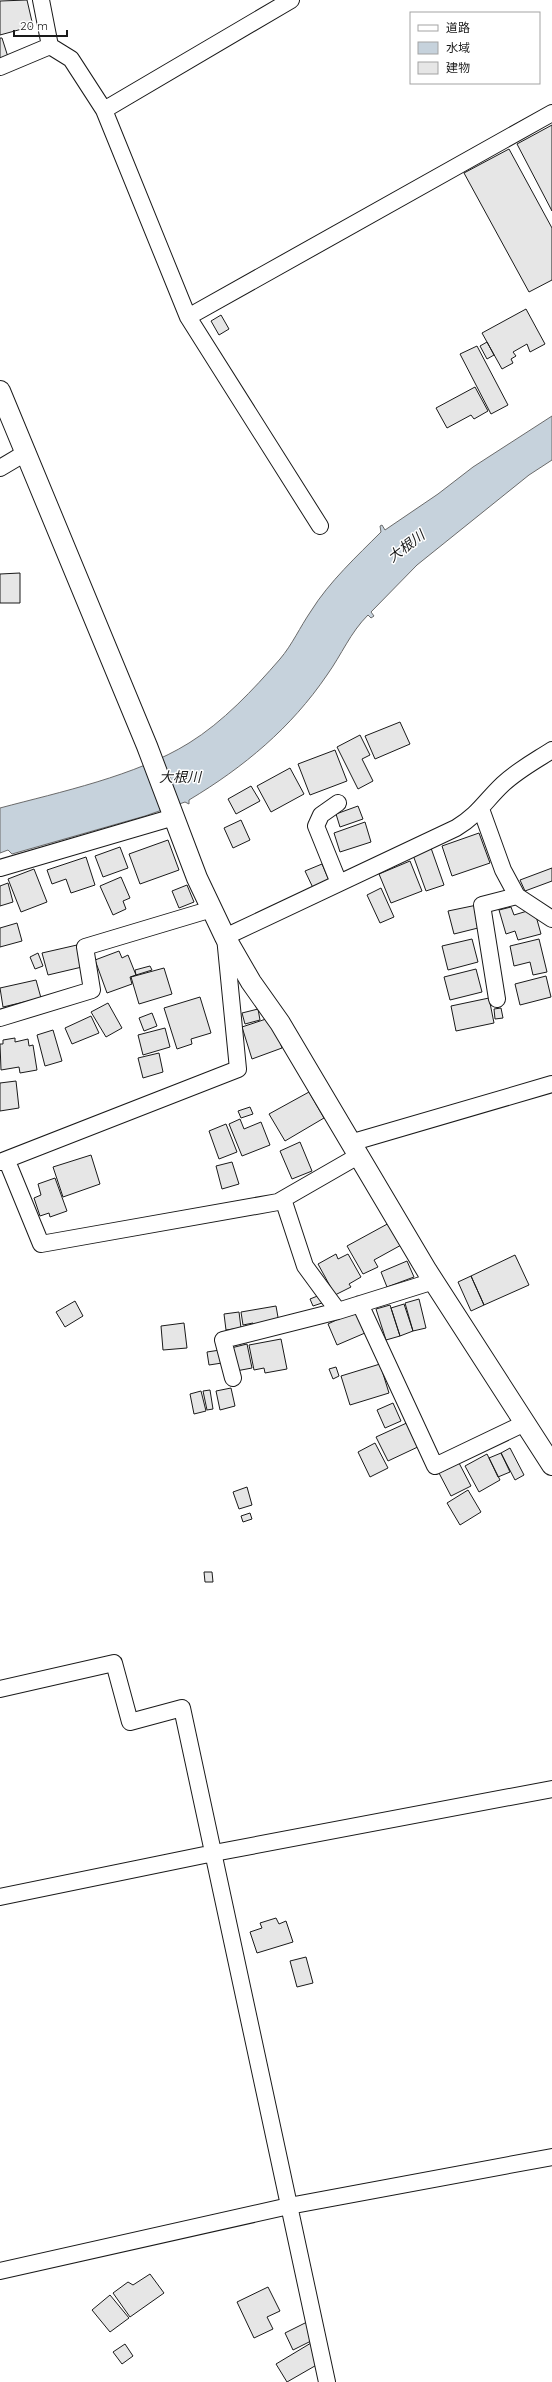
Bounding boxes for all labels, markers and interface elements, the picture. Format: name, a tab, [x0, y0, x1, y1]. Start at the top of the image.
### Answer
scale bar	[14, 12, 67, 38]
legend	[410, 12, 540, 84]
text: 20 m	[20, 18, 48, 33]
text: 道路	[446, 20, 470, 35]
text: 水域	[446, 40, 470, 55]
text: 建物	[446, 60, 470, 75]
water label: 大根川	[384, 525, 430, 566]
water label: 大根川	[159, 768, 203, 786]

